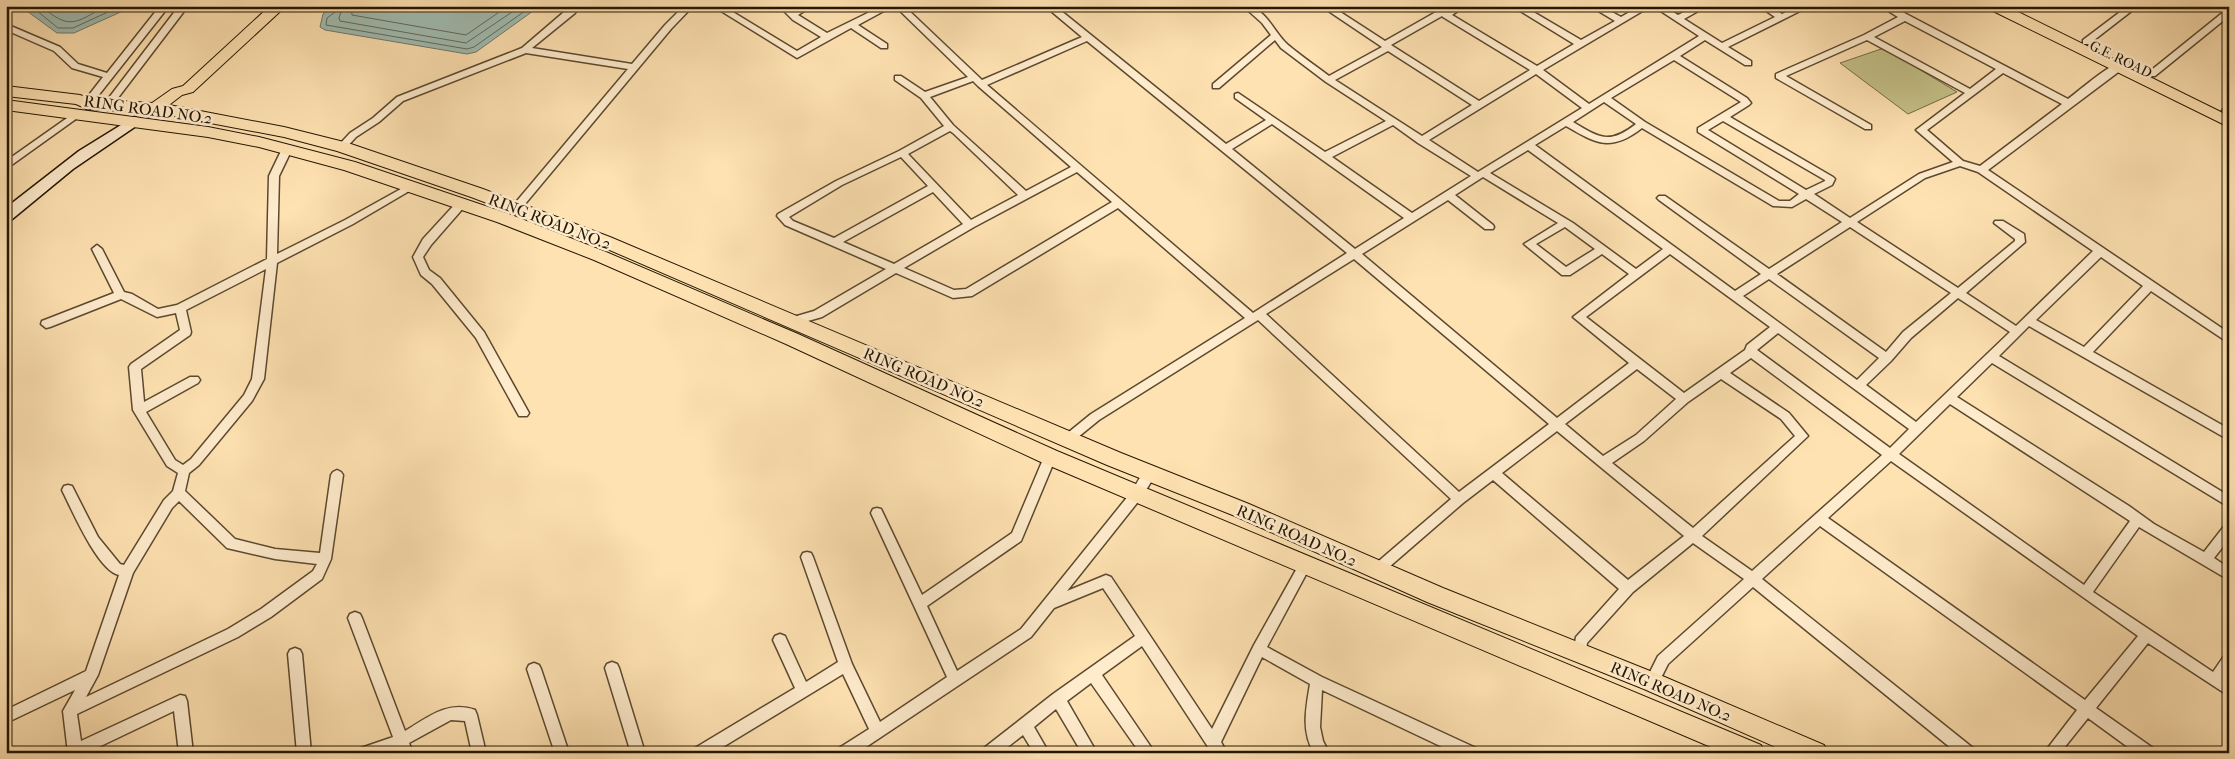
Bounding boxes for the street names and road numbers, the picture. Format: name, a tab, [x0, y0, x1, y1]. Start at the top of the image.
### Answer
street label: G.E. ROAD	[2087, 37, 2155, 82]
street label: RING ROAD NO.2	[82, 91, 213, 128]
street label: RING ROAD NO.2	[486, 189, 614, 254]
street label: RING ROAD NO.2	[860, 343, 987, 412]
street label: RING ROAD NO.2	[1234, 500, 1360, 570]
street label: RING ROAD NO.2	[1607, 657, 1734, 726]

